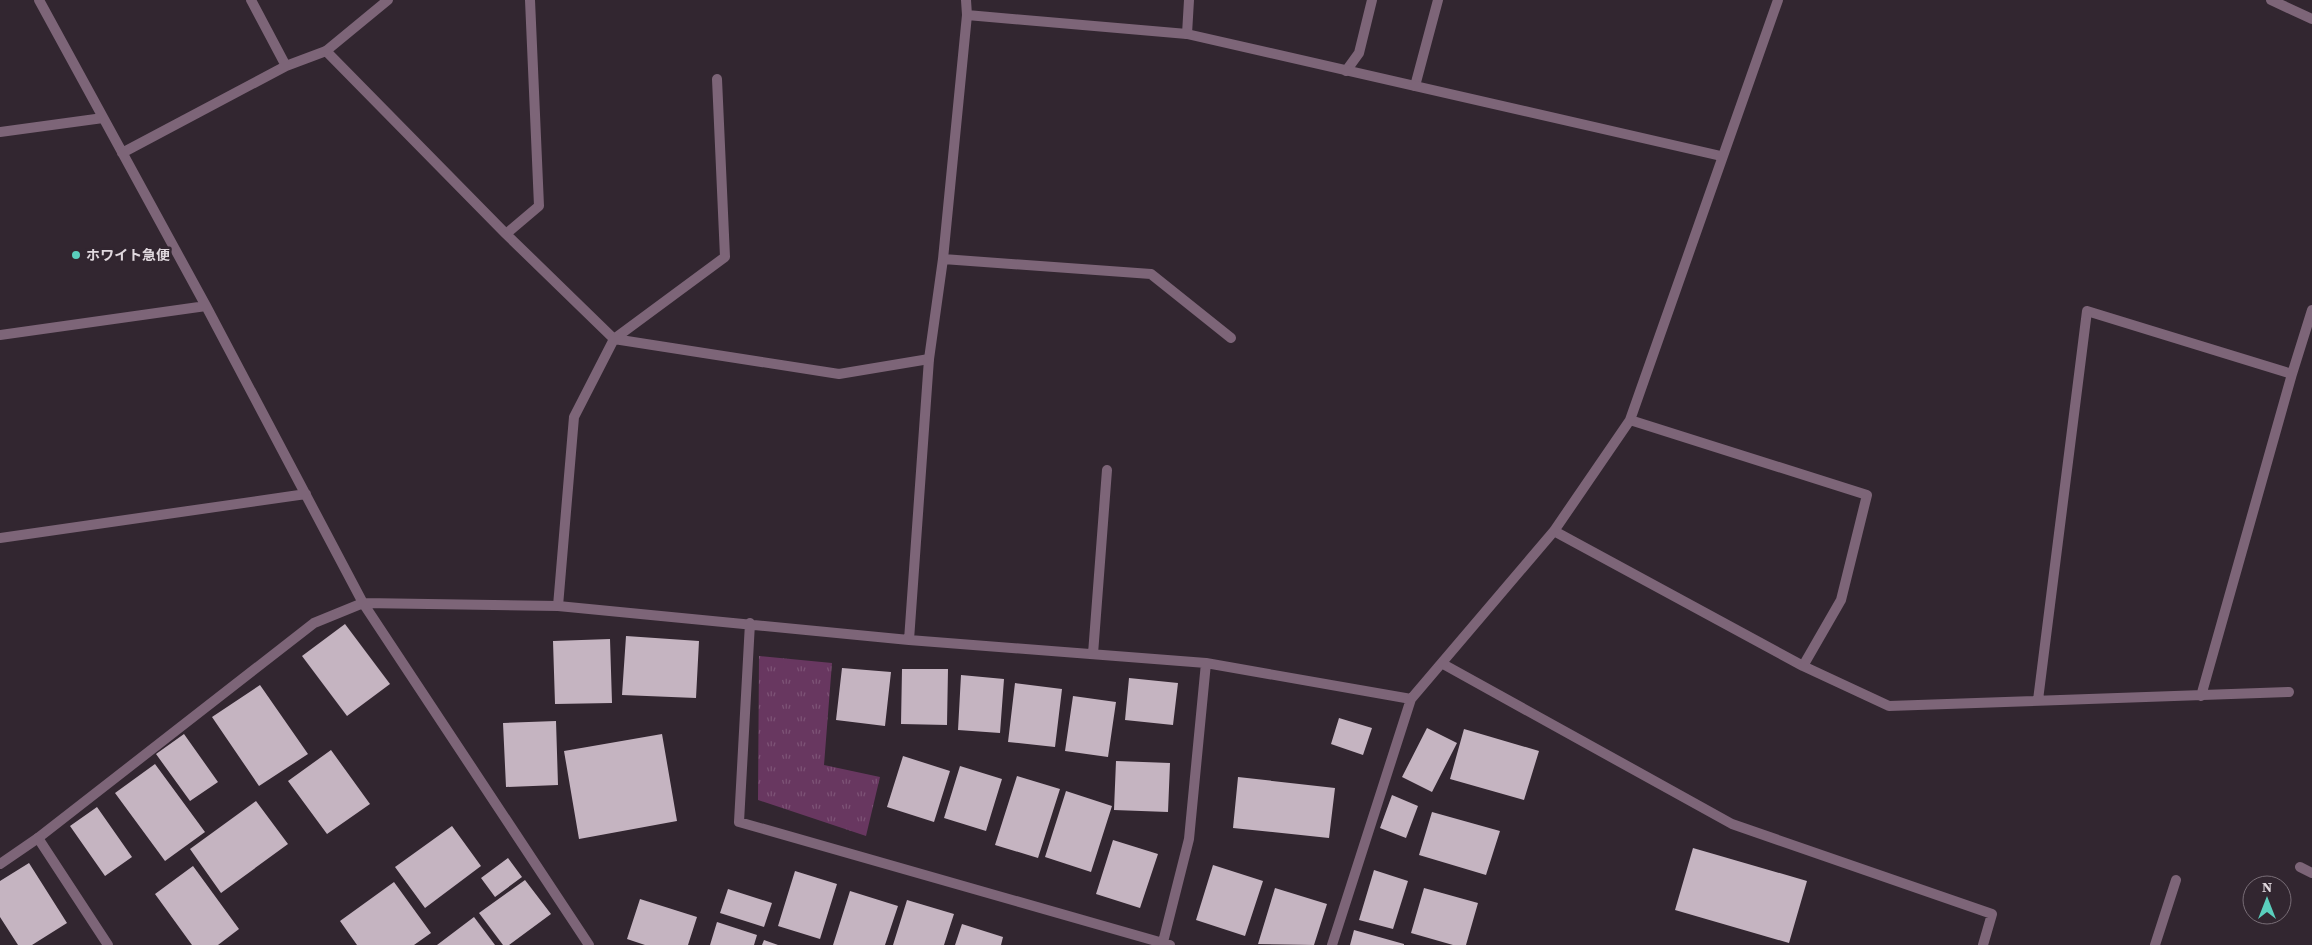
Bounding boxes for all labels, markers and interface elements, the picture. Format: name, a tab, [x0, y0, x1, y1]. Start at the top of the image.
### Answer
place label: ホワイト急便	[86, 245, 170, 265]
marker: ホワイト急便	[70, 249, 82, 261]
north arrow	[2242, 875, 2292, 925]
text: N	[2262, 877, 2272, 897]

